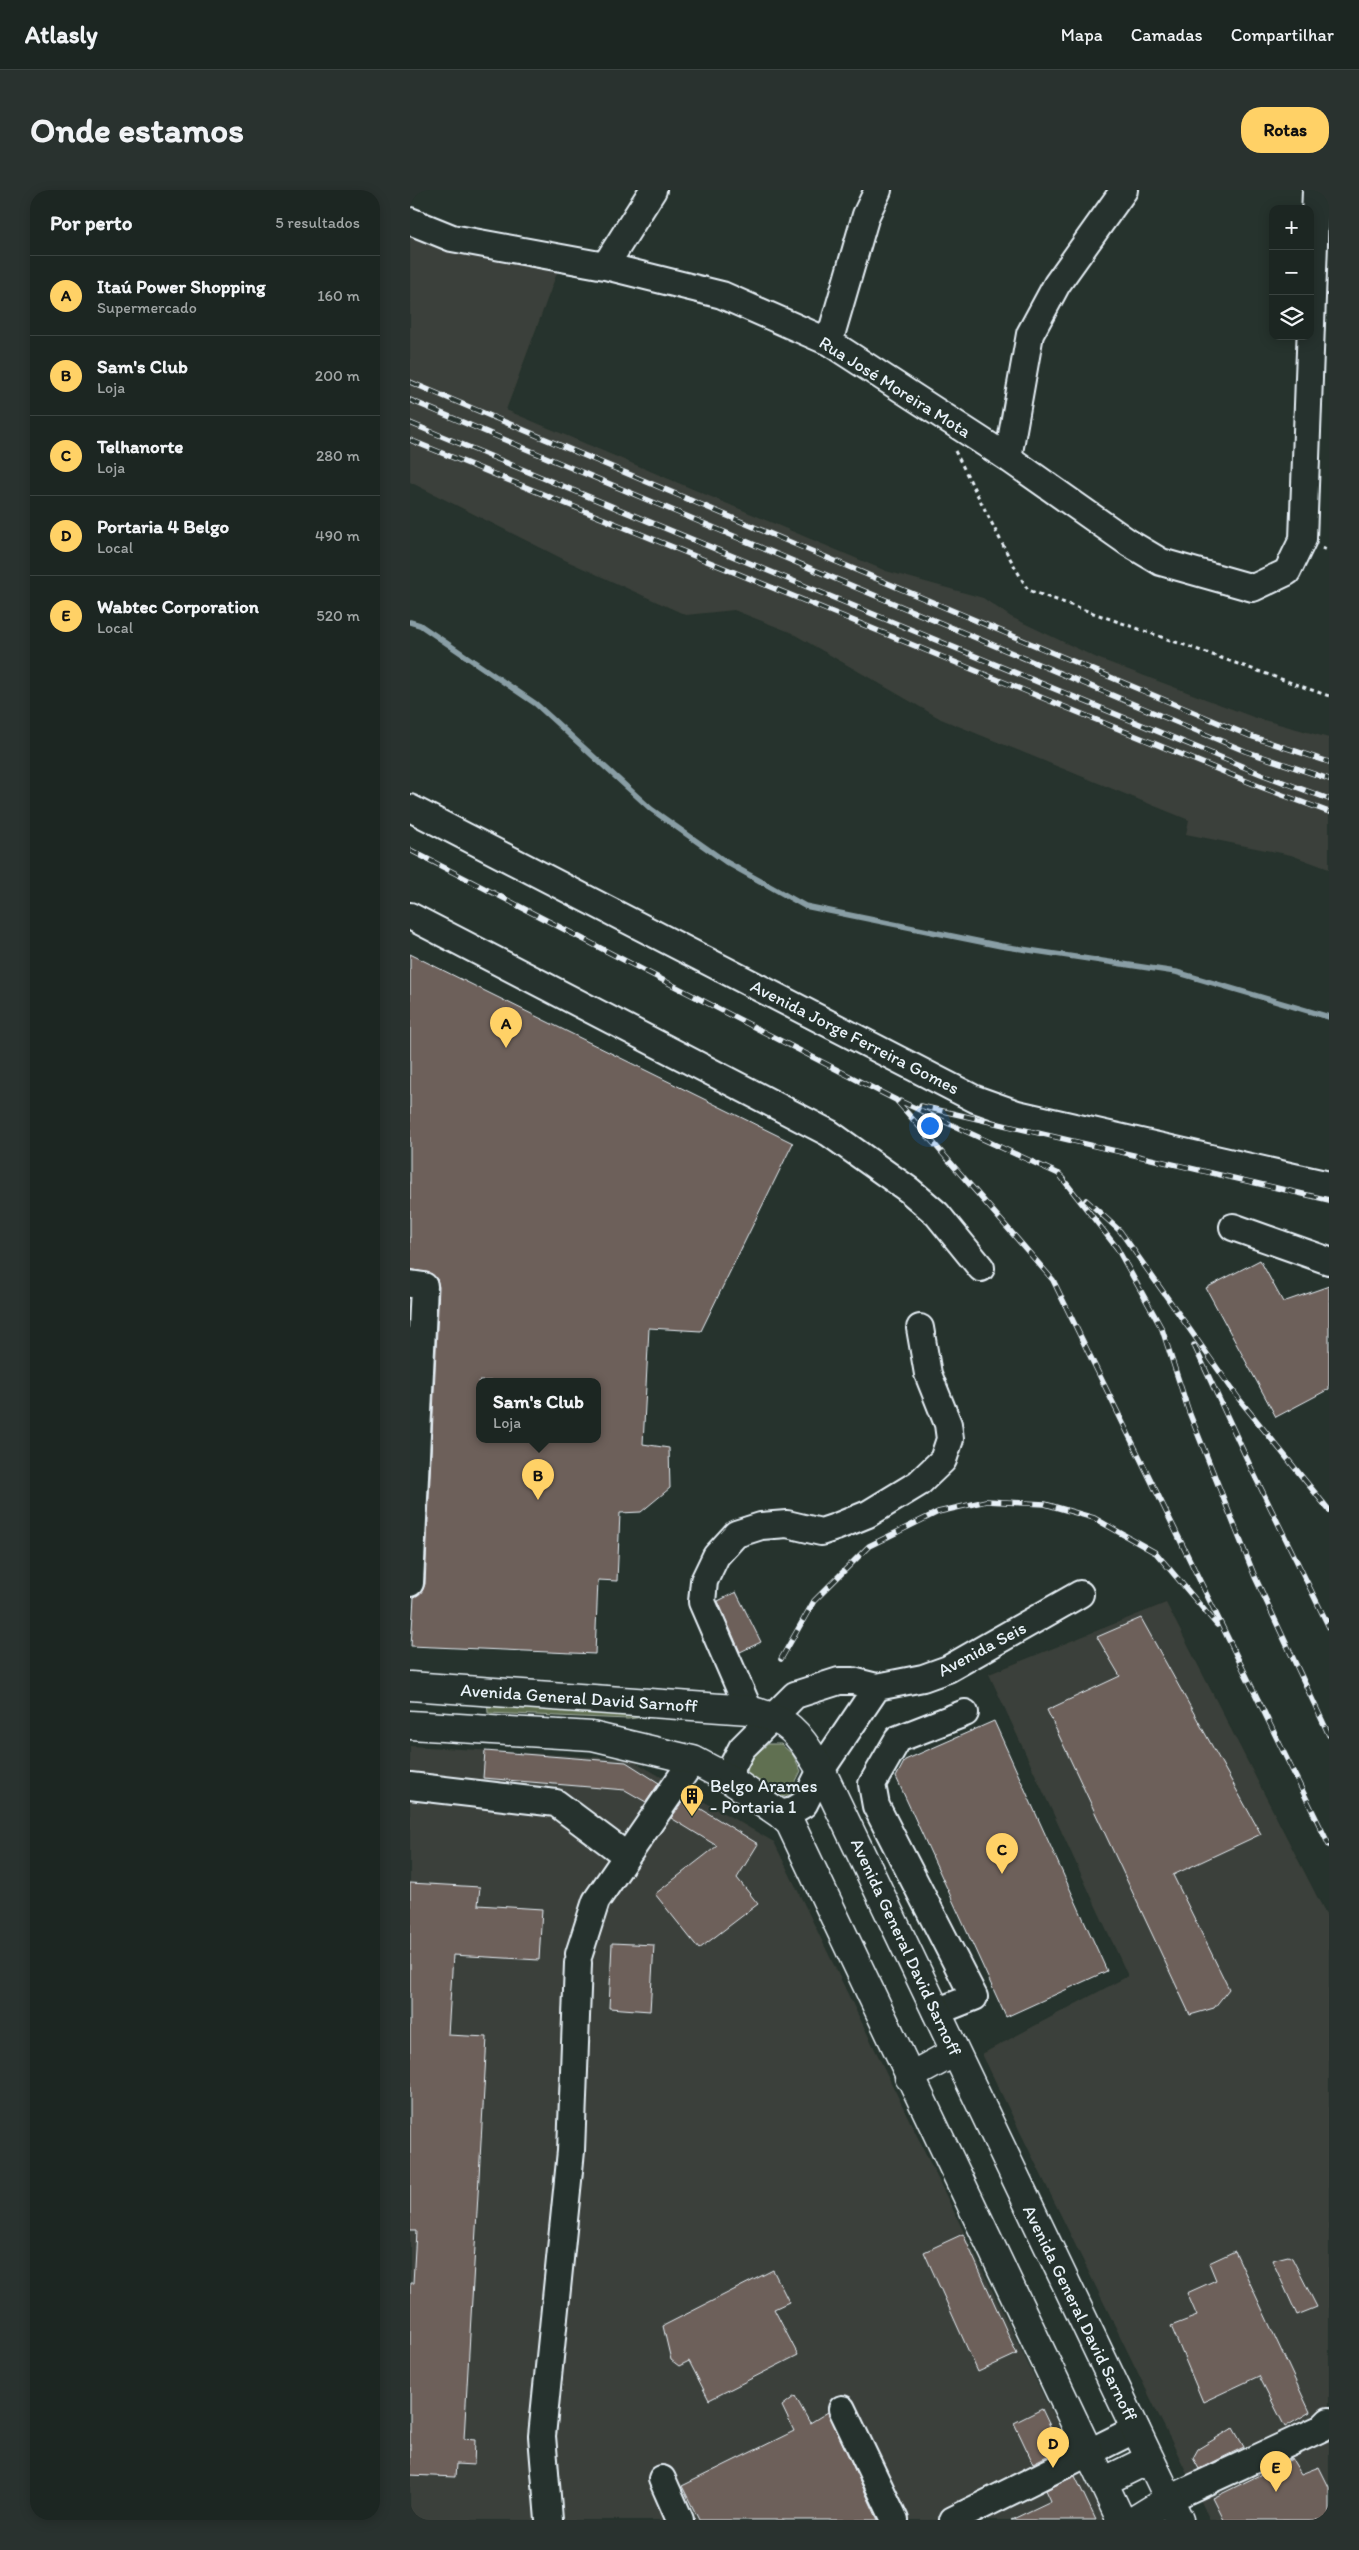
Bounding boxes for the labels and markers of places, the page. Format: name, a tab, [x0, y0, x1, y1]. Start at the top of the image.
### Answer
pin: A	[490, 1007, 522, 1048]
pin: B	[522, 1459, 554, 1500]
place label: Belgo Arames - Portaria 1	[710, 1775, 817, 1818]
building icon: Belgo Arames - Portaria 1	[679, 1783, 705, 1817]
pin: C	[986, 1833, 1018, 1874]
pin: D	[1037, 2427, 1069, 2468]
pin: E	[1260, 2451, 1292, 2492]

